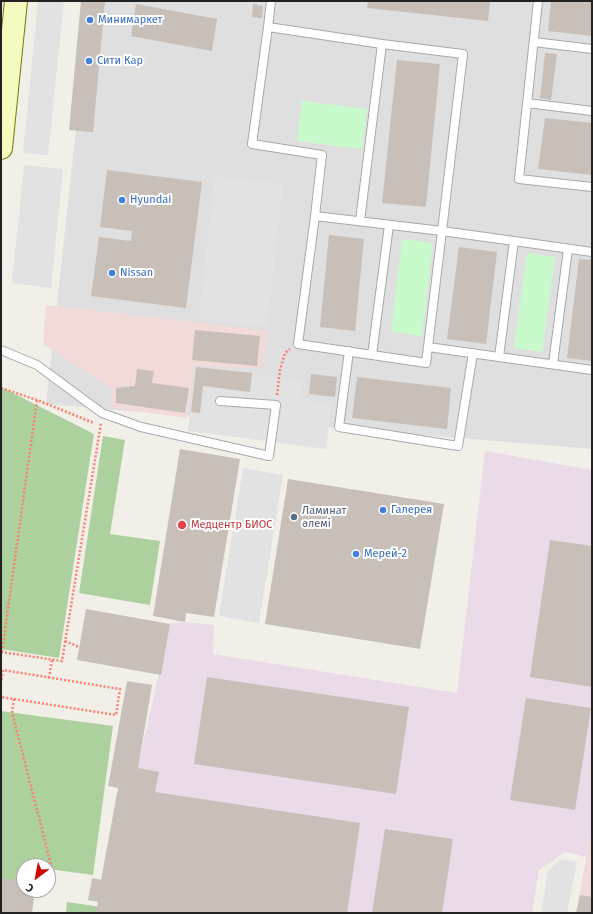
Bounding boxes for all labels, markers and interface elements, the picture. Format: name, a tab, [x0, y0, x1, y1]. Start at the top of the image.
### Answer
place label: Минимаркет	[98, 13, 162, 27]
marker: Минимаркет	[85, 15, 95, 25]
place label: Сити Кар	[97, 54, 143, 68]
marker: Сити Кар	[84, 56, 94, 66]
place label: Hyundai	[130, 193, 171, 207]
marker: Hyundai	[117, 195, 127, 205]
place label: Nissan	[120, 266, 153, 280]
marker: Nissan	[107, 268, 117, 278]
place label: Галерея	[391, 503, 432, 517]
place label: Ламинат әлемі	[302, 504, 346, 530]
marker: Галерея	[378, 505, 388, 515]
marker: Ламинат әлемі	[289, 512, 299, 522]
place label: Медцентр БИОС	[191, 518, 272, 532]
marker: Медцентр БИОС	[176, 519, 188, 531]
place label: Мерей-2	[364, 547, 407, 561]
marker: Мерей-2	[351, 549, 361, 559]
north arrow	[16, 858, 56, 898]
text: С	[24, 881, 36, 895]

